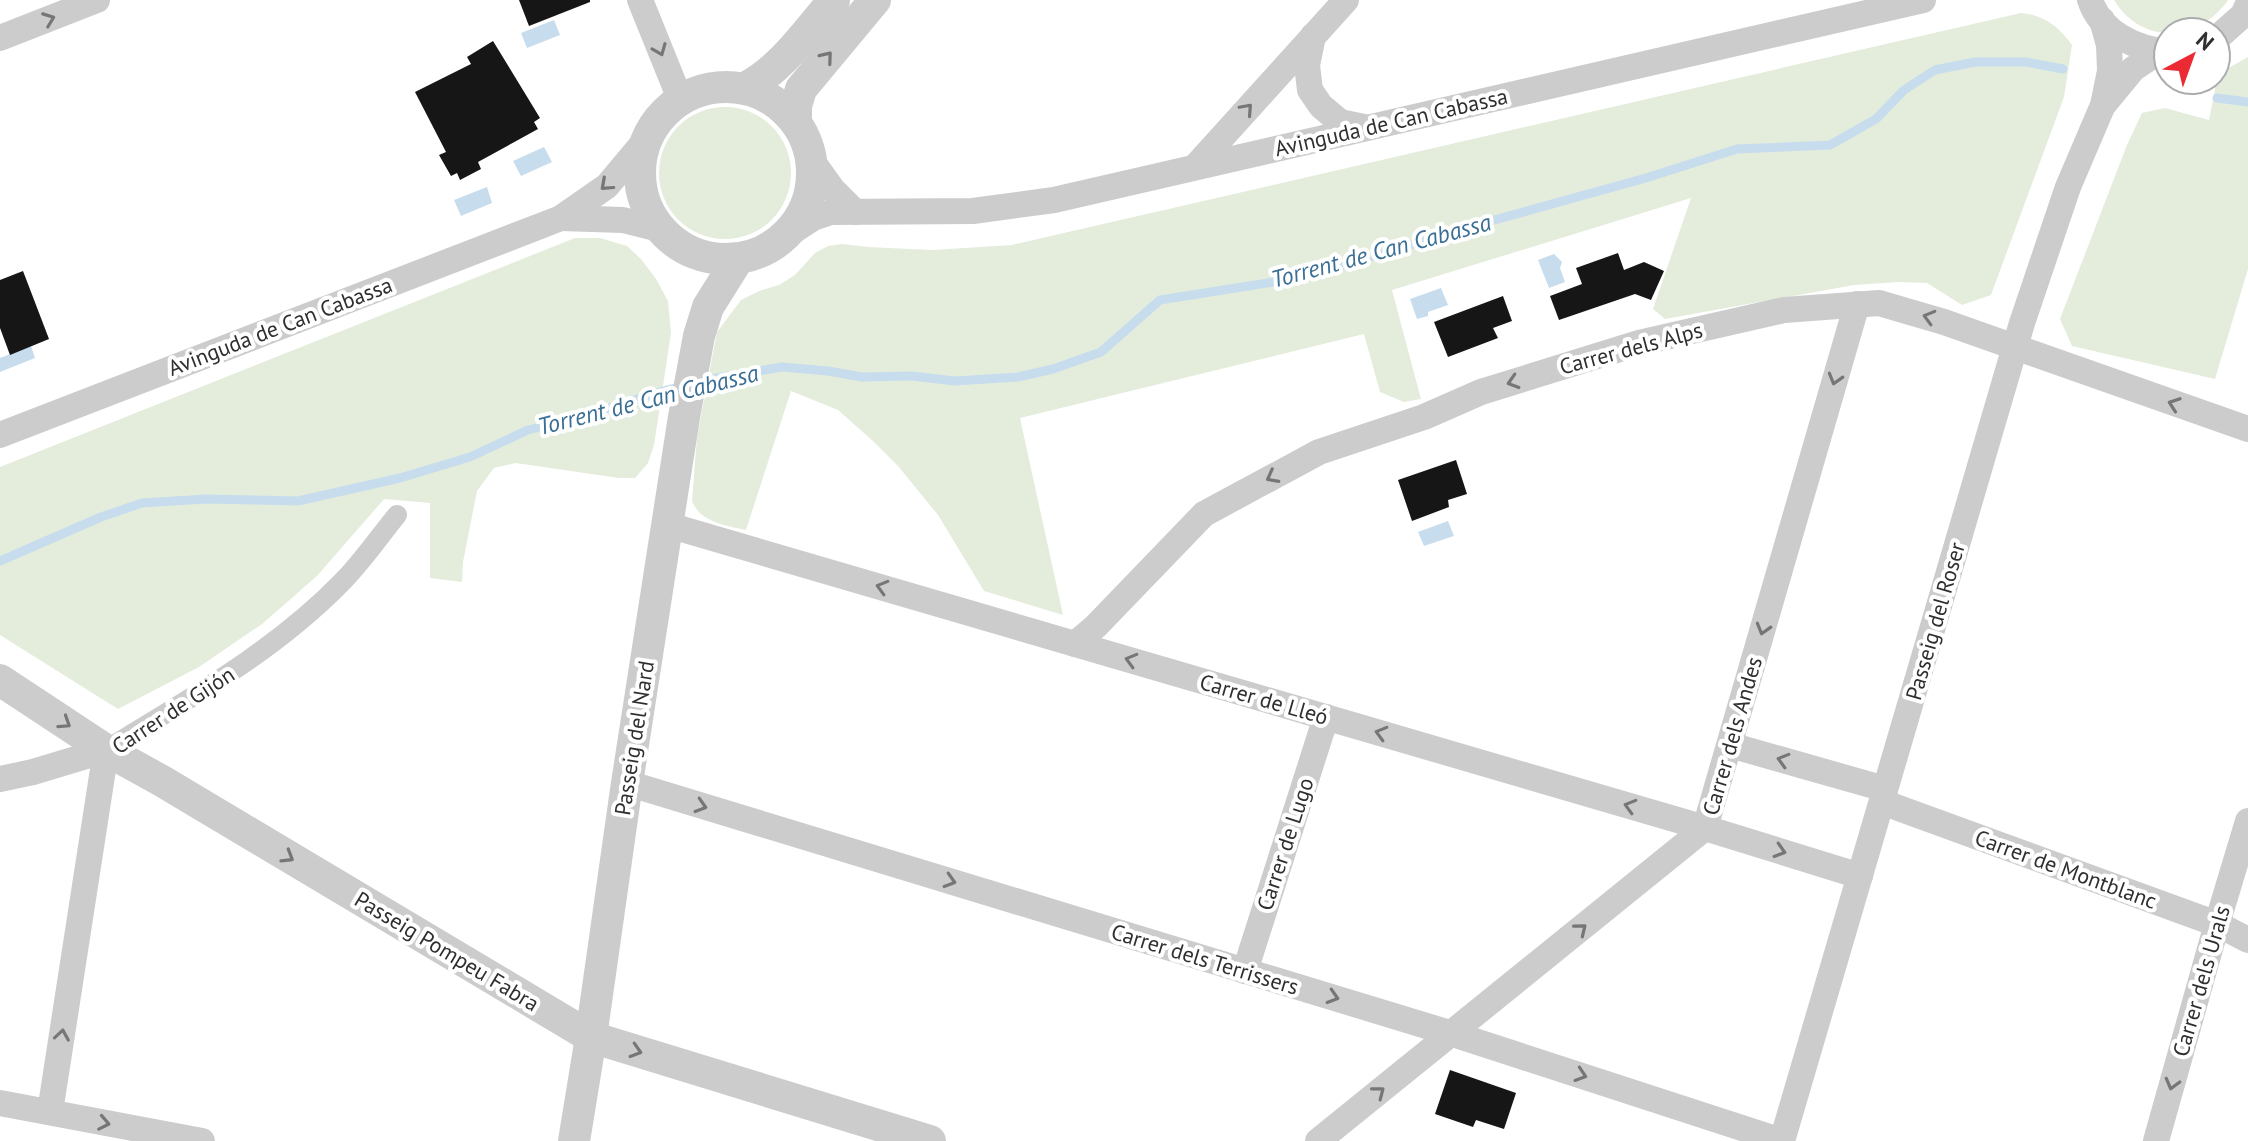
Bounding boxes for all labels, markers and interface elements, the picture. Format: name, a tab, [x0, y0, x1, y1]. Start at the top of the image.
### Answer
one-way arrow	[41, 12, 55, 29]
north arrow	[2152, 16, 2232, 96]
text: N	[2190, 26, 2220, 56]
one-way arrow	[650, 42, 667, 56]
one-way arrow	[817, 52, 832, 66]
street label: Avinguda de Can Cabassa	[1272, 82, 1510, 162]
one-way arrow	[1238, 104, 1252, 119]
one-way arrow	[600, 175, 615, 189]
water label: Torrent de Can Cabassa	[1267, 206, 1495, 295]
street label: Avinguda de Can Cabassa	[164, 270, 396, 382]
one-way arrow	[1923, 310, 1937, 326]
street label: Carrer dels Alps	[1556, 315, 1706, 381]
water label: Torrent de Can Cabassa	[534, 357, 762, 442]
one-way arrow	[1828, 372, 1844, 386]
one-way arrow	[1507, 373, 1521, 389]
one-way arrow	[2168, 397, 2182, 413]
one-way arrow	[1266, 468, 1280, 483]
street label: Passeig del Roser	[1899, 538, 1971, 703]
one-way arrow	[875, 580, 889, 596]
one-way arrow	[1756, 622, 1772, 635]
one-way arrow	[1125, 653, 1139, 669]
street label: Carrer dels Andes	[1696, 653, 1768, 819]
street label: Passeig del Nard	[608, 659, 660, 817]
street label: Carrer de Gijón	[106, 660, 240, 760]
street label: Carrer de Lleó	[1197, 667, 1331, 731]
one-way arrow	[56, 714, 71, 729]
one-way arrow	[1374, 726, 1388, 742]
one-way arrow	[1777, 752, 1791, 769]
street label: Carrer de Lugo	[1250, 774, 1320, 914]
one-way arrow	[694, 797, 708, 813]
one-way arrow	[1624, 799, 1638, 815]
street label: Carrer de Montblanc	[1971, 823, 2161, 915]
one-way arrow	[1772, 842, 1786, 858]
one-way arrow	[279, 847, 294, 862]
one-way arrow	[943, 872, 956, 888]
street label: Passeig Pompeu Fabra	[350, 885, 544, 1017]
street label: Carrer dels Urals	[2166, 902, 2236, 1060]
street label: Carrer dels Terrissers	[1108, 917, 1302, 1001]
one-way arrow	[1572, 924, 1586, 939]
one-way arrow	[1325, 988, 1339, 1004]
one-way arrow	[53, 1028, 70, 1042]
one-way arrow	[629, 1042, 643, 1058]
one-way arrow	[1573, 1066, 1587, 1082]
one-way arrow	[2165, 1077, 2181, 1091]
one-way arrow	[1370, 1088, 1385, 1102]
one-way arrow	[97, 1113, 111, 1130]

